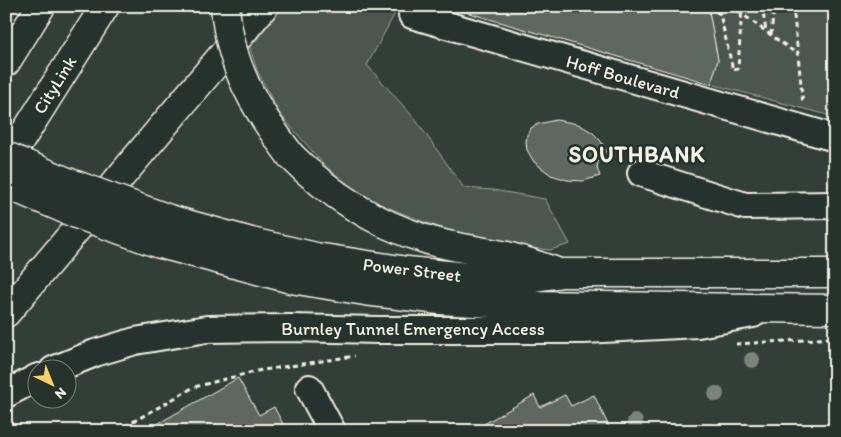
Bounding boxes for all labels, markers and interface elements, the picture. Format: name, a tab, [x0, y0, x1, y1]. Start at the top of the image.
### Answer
street label: Hoff Boulevard	[564, 50, 682, 104]
street label: CityLink	[29, 51, 82, 118]
district label: SOUTHBANK	[569, 141, 705, 168]
street label: Power Street	[362, 253, 463, 287]
street label: Burnley Tunnel Emergency Access	[281, 318, 545, 340]
north arrow	[28, 360, 78, 410]
text: N	[51, 384, 70, 403]

